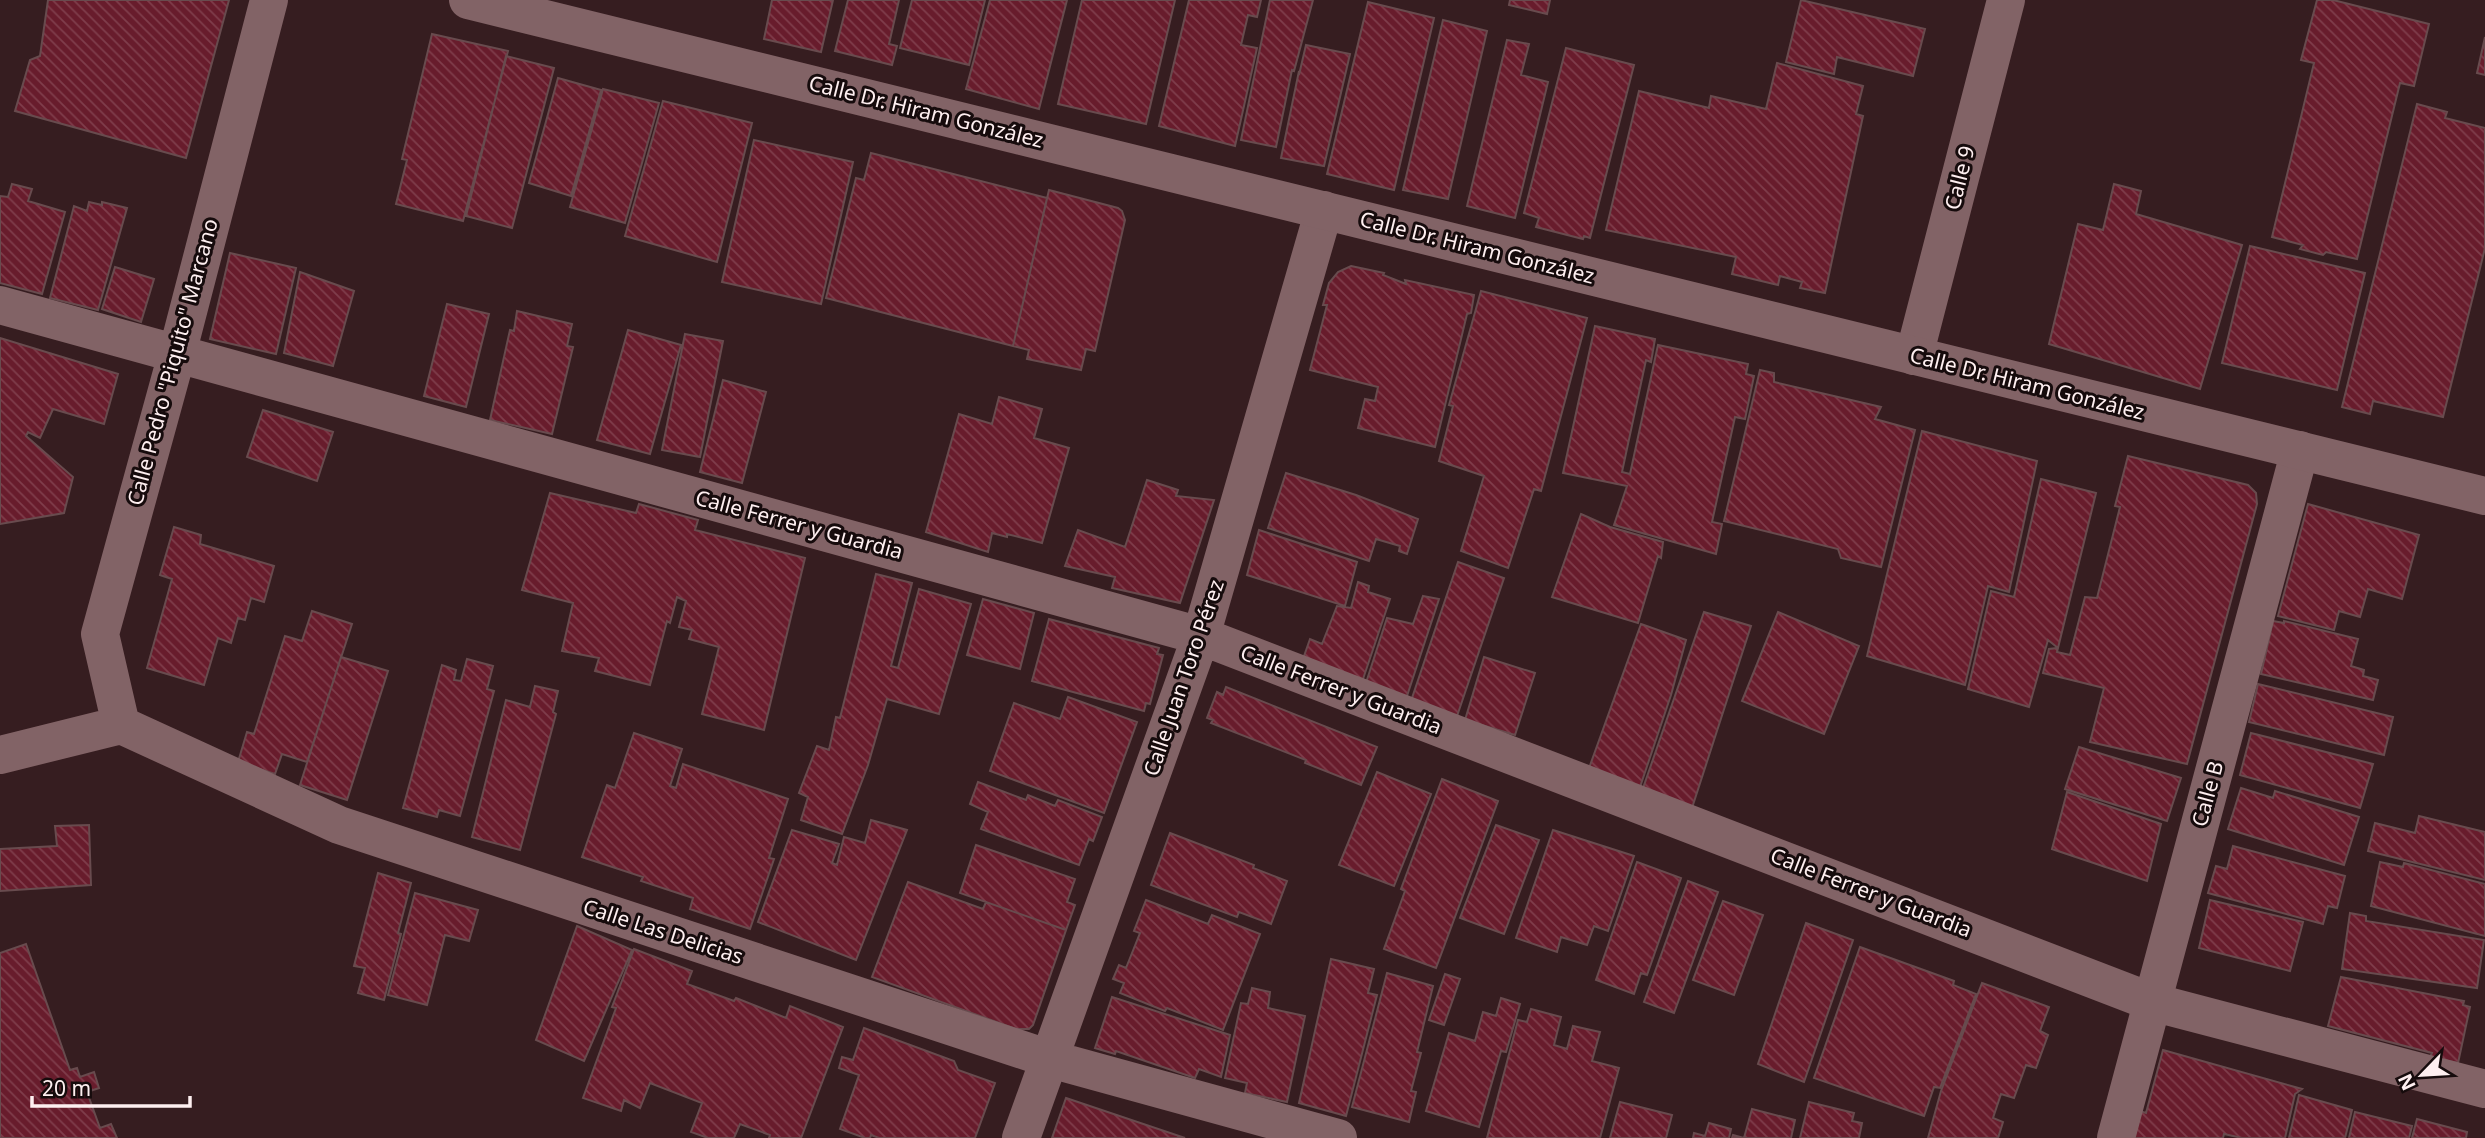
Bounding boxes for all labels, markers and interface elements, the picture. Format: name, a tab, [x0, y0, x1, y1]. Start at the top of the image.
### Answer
street label: Calle Dr. Hiram González	[806, 68, 1046, 154]
street label: Calle 9	[1938, 143, 1981, 213]
street label: Calle Dr. Hiram González	[1357, 204, 1597, 290]
street label: Calle Pedro "Piquito" Marcano	[120, 215, 224, 508]
street label: Calle Dr. Hiram González	[1907, 340, 2147, 426]
street label: Calle Ferrer y Guardia	[693, 483, 906, 565]
street label: Calle Juan Toro Pérez	[1136, 576, 1230, 780]
street label: Calle Ferrer y Guardia	[1237, 638, 1446, 740]
street label: Calle B	[2185, 758, 2229, 830]
street label: Calle Ferrer y Guardia	[1767, 841, 1976, 943]
street label: Calle Las Delicias	[580, 892, 747, 970]
north arrow	[2387, 1040, 2457, 1110]
scale bar	[32, 1064, 189, 1108]
text: N	[2392, 1070, 2422, 1095]
text: 20 m	[42, 1074, 91, 1102]

